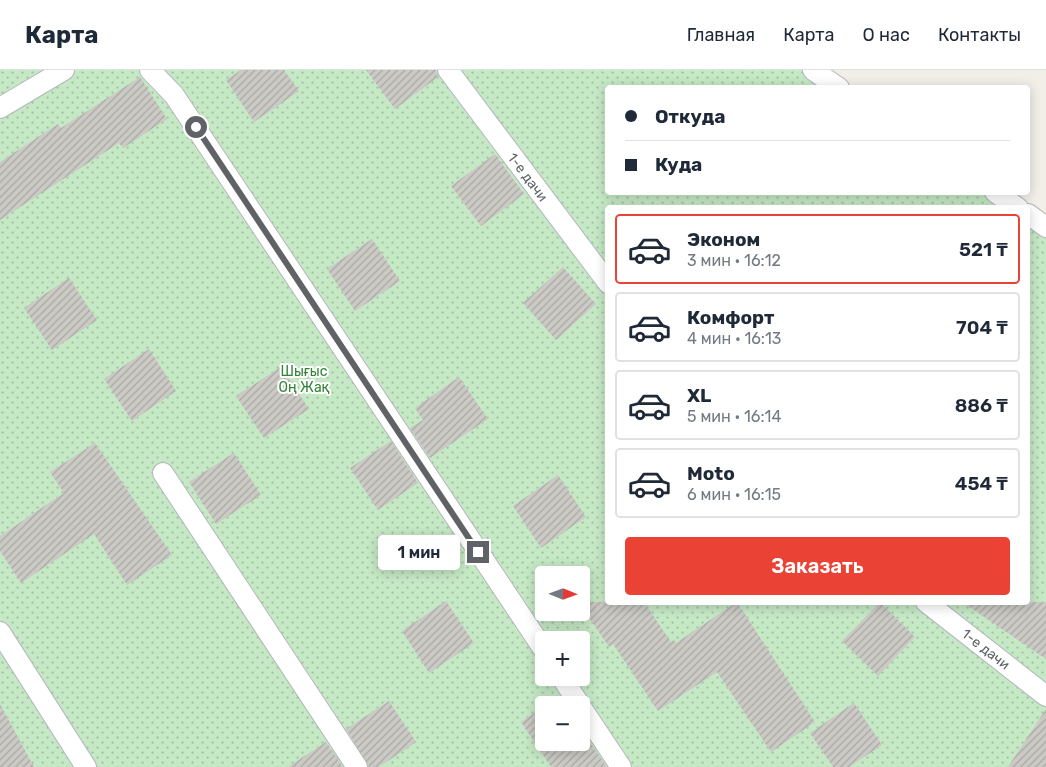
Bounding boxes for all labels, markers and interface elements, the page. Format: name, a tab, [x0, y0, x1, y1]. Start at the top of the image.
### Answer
text: Карта	[25, 21, 98, 49]
text: Главная	[687, 24, 755, 46]
text: Карта	[783, 24, 835, 46]
text: О нас	[863, 24, 910, 46]
text: Контакты	[938, 24, 1021, 46]
text: Откуда	[655, 105, 725, 128]
route start	[185, 116, 207, 138]
street label: 1-е дачи	[504, 150, 551, 205]
text: Куда	[655, 153, 702, 176]
icon: car	[627, 227, 672, 272]
text: Эконом	[687, 228, 760, 251]
text: 521 ₸	[959, 238, 1008, 261]
text: 3 мин · 16:12	[687, 251, 781, 270]
icon: car	[627, 305, 672, 350]
text: Комфорт	[687, 306, 774, 329]
text: 704 ₸	[956, 316, 1008, 339]
text: 4 мин · 16:13	[687, 329, 781, 348]
park label: Шығыс Оң Жақ	[279, 363, 330, 396]
icon: car	[627, 383, 672, 428]
text: XL	[687, 384, 711, 407]
text: 886 ₸	[955, 394, 1008, 417]
text: 5 мин · 16:14	[687, 407, 781, 426]
icon: car	[627, 461, 672, 506]
text: Moto	[687, 462, 735, 485]
text: 454 ₸	[955, 472, 1008, 495]
text: 6 мин · 16:15	[687, 485, 781, 504]
callout: 1 мин	[378, 534, 460, 570]
button: Заказать	[625, 537, 1010, 595]
route end	[467, 541, 489, 563]
text: 1 мин	[398, 543, 440, 562]
north arrow	[535, 566, 590, 621]
map controls	[535, 566, 590, 751]
street label: 1-е дачи	[958, 625, 1013, 673]
button: +	[535, 631, 590, 686]
button: −	[535, 696, 590, 751]

